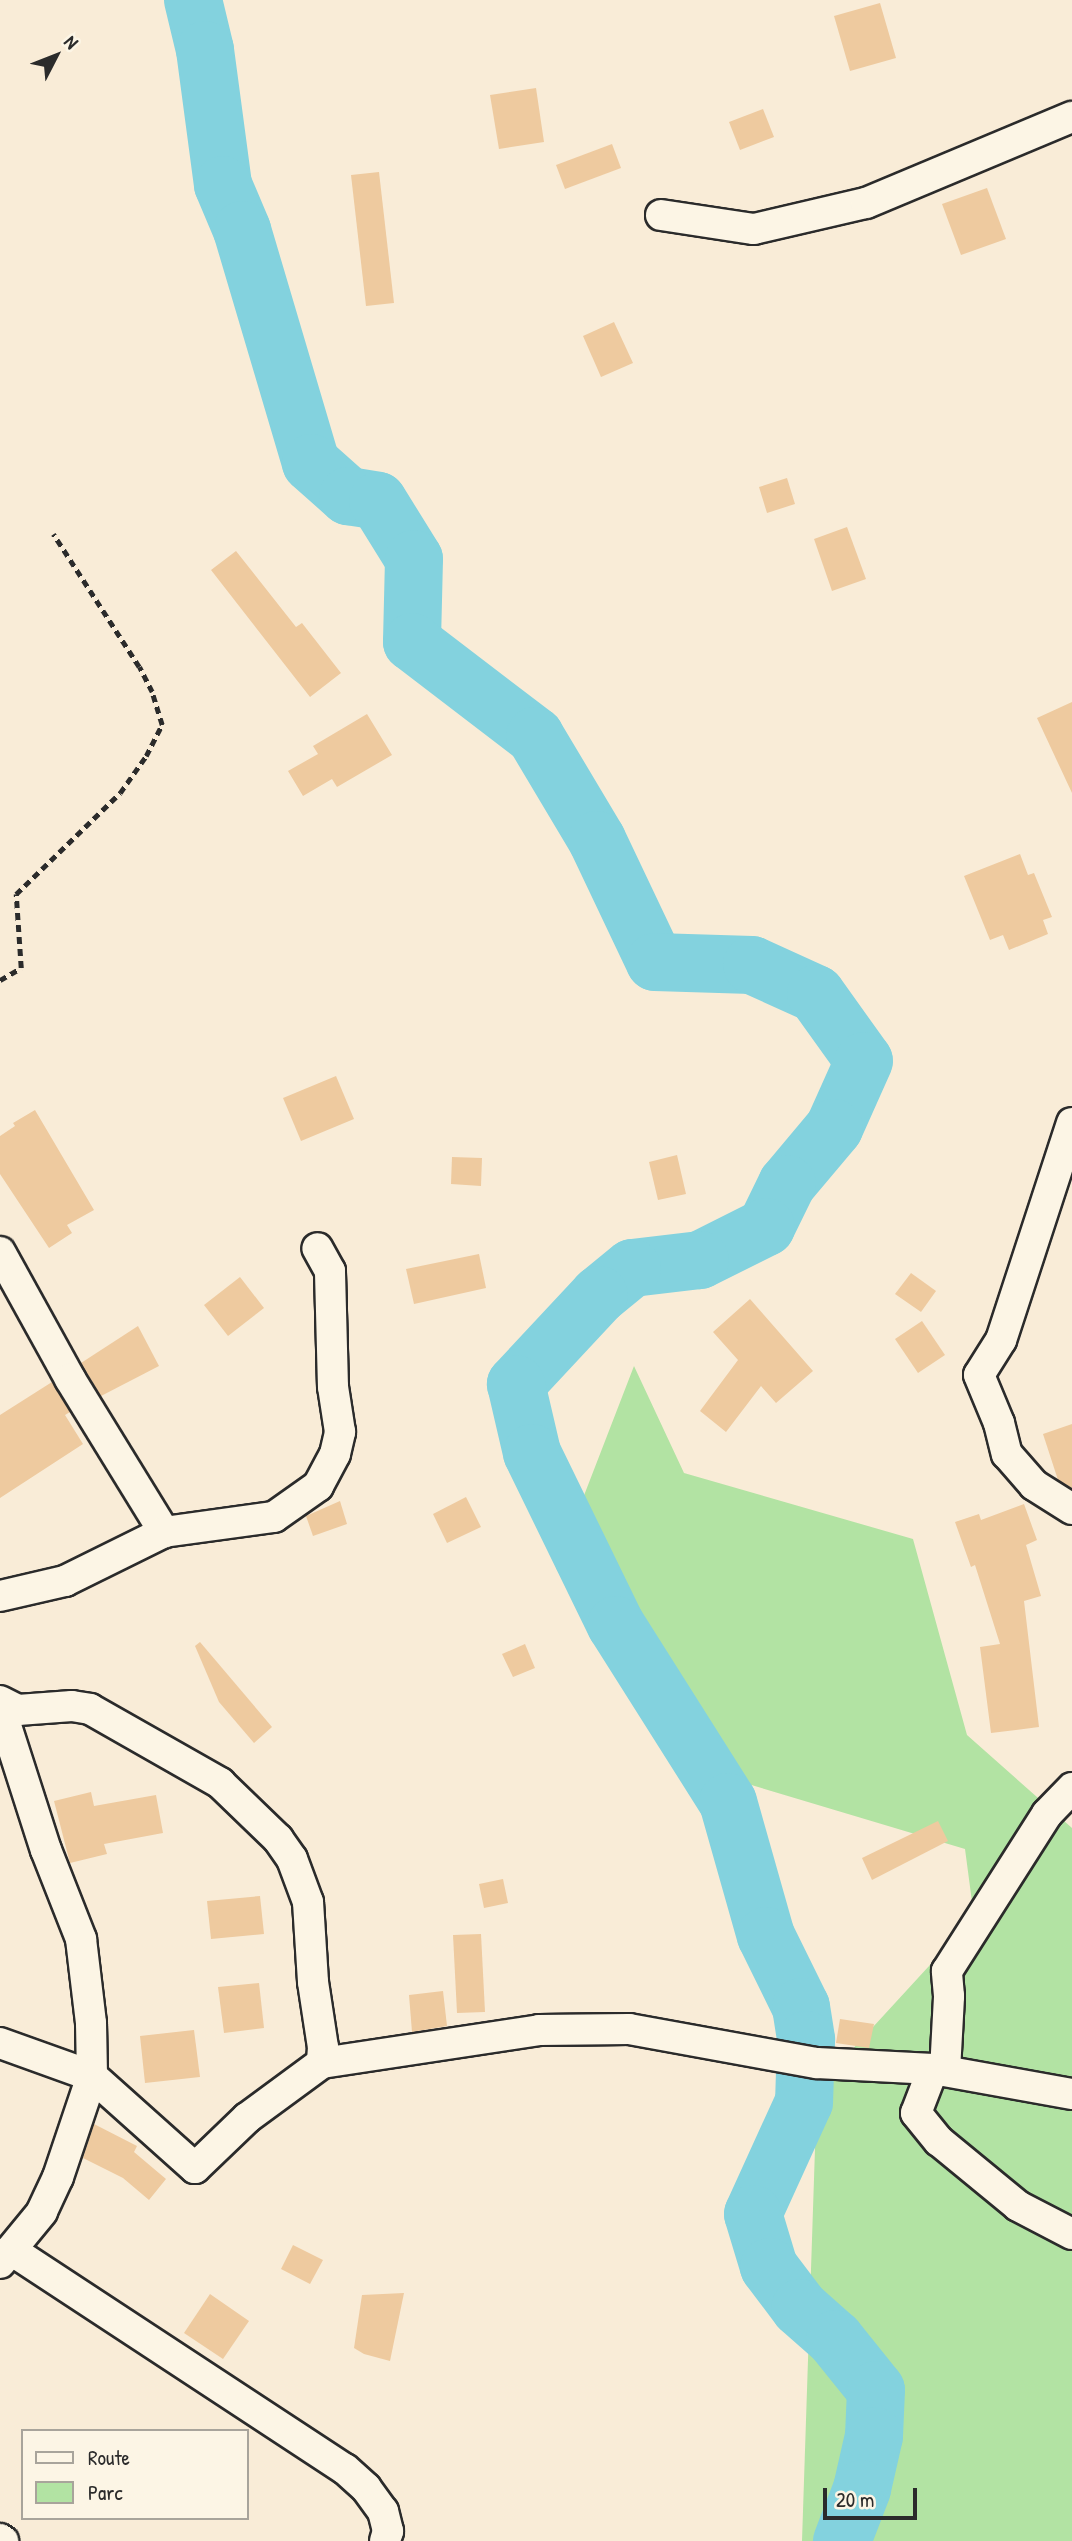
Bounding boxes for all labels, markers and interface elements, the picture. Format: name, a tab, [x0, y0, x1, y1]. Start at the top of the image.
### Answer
north arrow	[21, 21, 91, 91]
text: N	[59, 29, 85, 54]
legend	[21, 2429, 248, 2520]
text: Route	[88, 2443, 130, 2472]
scale bar	[827, 2474, 922, 2518]
text: Parc	[88, 2478, 123, 2507]
text: 20 m	[836, 2485, 874, 2514]

